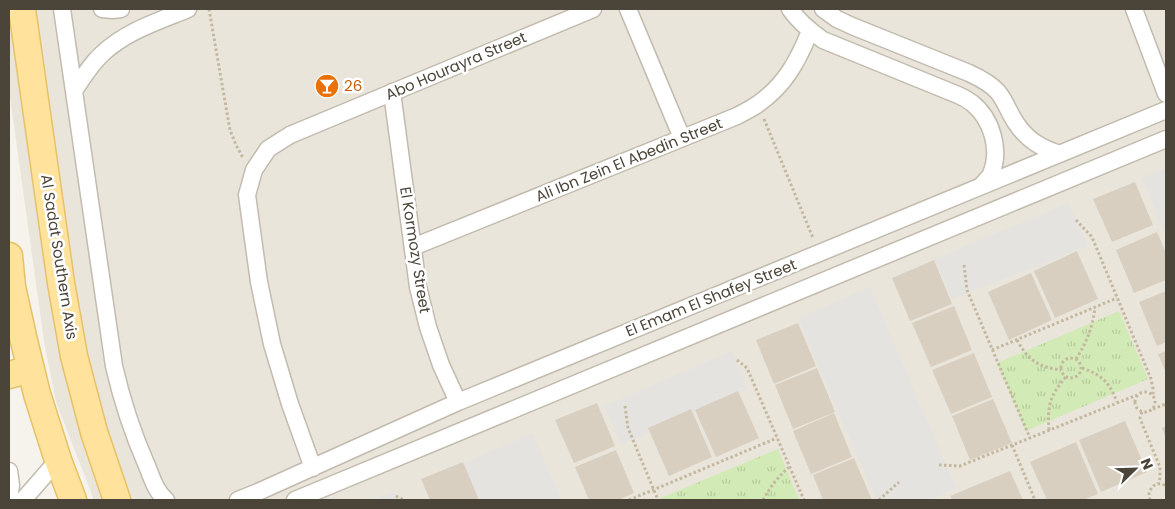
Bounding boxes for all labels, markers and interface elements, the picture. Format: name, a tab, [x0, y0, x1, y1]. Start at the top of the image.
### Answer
street label: Abo Hourayra Street	[382, 26, 530, 105]
bar icon: 26	[314, 73, 340, 99]
place label: 26	[344, 75, 362, 96]
street label: Ali Ibn Zein El Abedin Street	[532, 112, 725, 207]
street label: Al Sadat Southern Axis	[36, 173, 83, 341]
street label: El Kormozy Street	[395, 185, 436, 315]
street label: El Emam El Shafey Street	[622, 254, 799, 341]
north arrow	[1110, 444, 1160, 494]
text: N	[1136, 455, 1158, 473]

